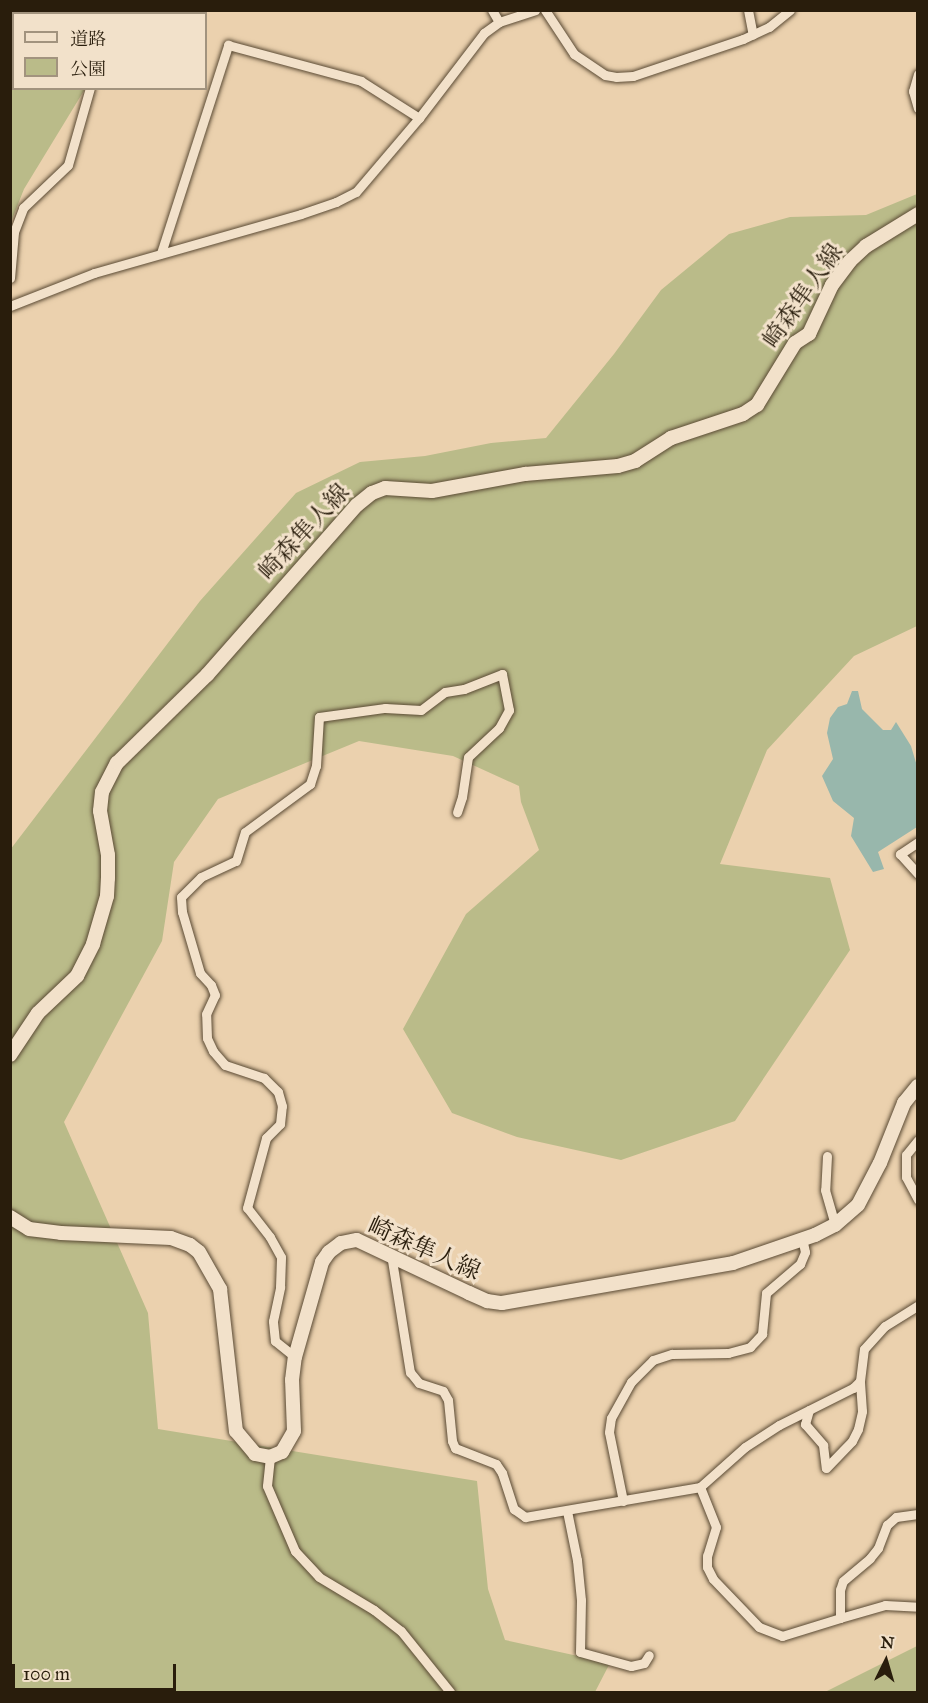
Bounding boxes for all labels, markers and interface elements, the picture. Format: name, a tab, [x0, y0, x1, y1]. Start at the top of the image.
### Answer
legend	[12, 12, 207, 90]
text: 道路	[70, 28, 106, 50]
text: 公園	[70, 58, 106, 80]
street label: 崎森隼人線	[757, 239, 849, 353]
street label: 崎森隼人線	[253, 478, 355, 586]
street label: 崎森隼人線	[363, 1211, 485, 1287]
north arrow	[856, 1631, 916, 1691]
text: N	[880, 1633, 895, 1653]
scale bar	[15, 1652, 178, 1690]
text: 100 m	[23, 1663, 70, 1685]

